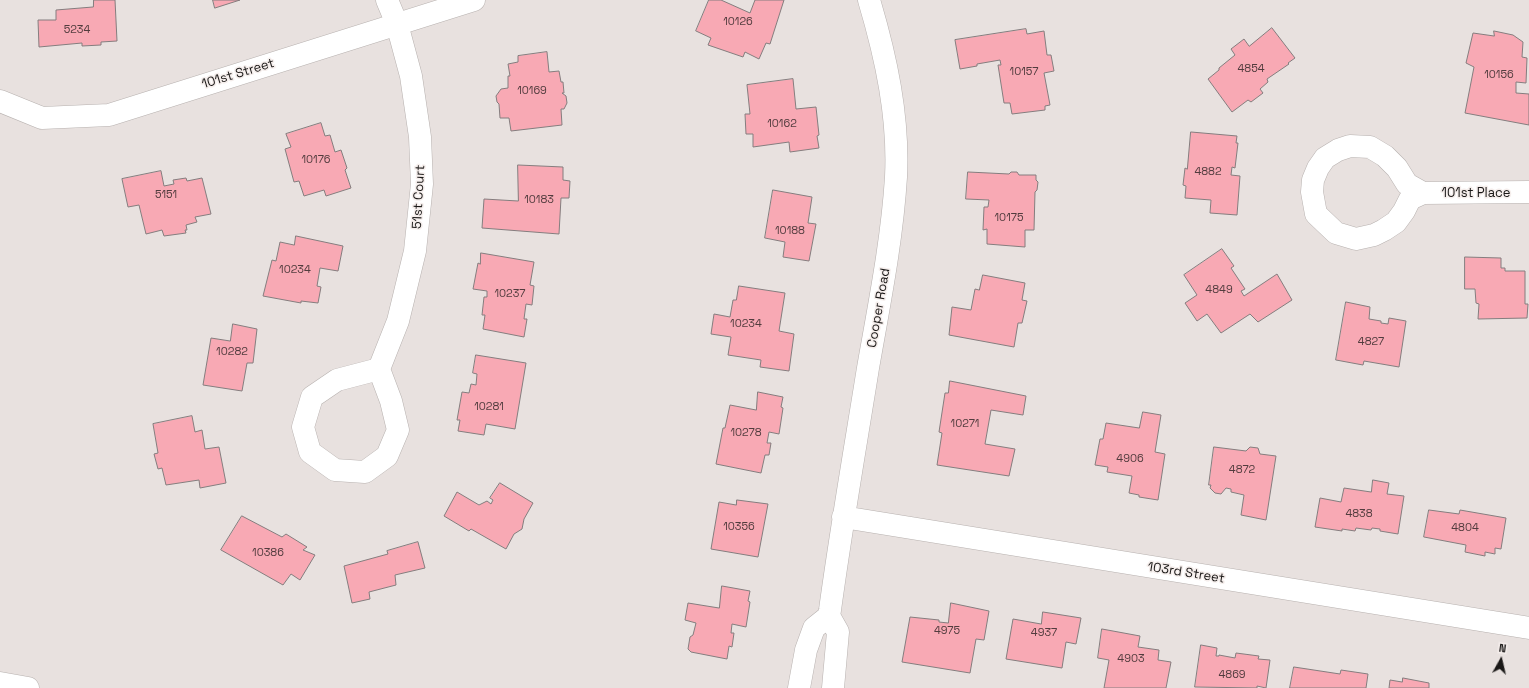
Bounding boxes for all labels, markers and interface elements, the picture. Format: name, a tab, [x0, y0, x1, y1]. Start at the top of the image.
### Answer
house number: 10126	[723, 15, 753, 29]
house number: 5234	[64, 23, 90, 37]
street label: 101st Street	[200, 56, 276, 92]
house number: 4854	[1237, 62, 1265, 76]
house number: 10157	[1010, 65, 1038, 79]
house number: 10156	[1484, 68, 1514, 82]
house number: 10169	[517, 84, 547, 98]
house number: 10162	[767, 117, 797, 131]
house number: 10176	[301, 153, 331, 167]
street label: 51st Court	[410, 164, 428, 230]
house number: 4882	[1194, 165, 1222, 179]
street label: 101st Place	[1442, 185, 1510, 201]
house number: 5151	[155, 188, 177, 202]
house number: 10183	[524, 193, 554, 207]
house number: 10175	[994, 211, 1024, 225]
house number: 10188	[775, 224, 805, 238]
house number: 10234	[279, 263, 311, 277]
street label: Cooper Road	[864, 267, 894, 349]
house number: 4849	[1205, 283, 1233, 297]
house number: 10237	[494, 287, 526, 301]
house number: 10234	[730, 317, 762, 331]
house number: 4827	[1358, 335, 1384, 349]
house number: 10282	[216, 345, 248, 359]
house number: 10281	[474, 400, 504, 414]
house number: 10271	[951, 417, 979, 431]
house number: 10278	[730, 426, 762, 440]
house number: 4906	[1116, 452, 1144, 466]
house number: 4872	[1229, 463, 1255, 477]
house number: 4838	[1345, 507, 1373, 521]
house number: 10356	[723, 520, 755, 534]
house number: 4804	[1451, 521, 1479, 535]
house number: 10386	[252, 546, 284, 560]
street label: 103rd Street	[1146, 559, 1226, 587]
house number: 4975	[934, 624, 960, 638]
house number: 4937	[1031, 626, 1057, 640]
north arrow	[1481, 640, 1521, 680]
text: N	[1498, 641, 1507, 656]
house number: 4903	[1117, 652, 1145, 666]
house number: 4869	[1218, 668, 1246, 682]

